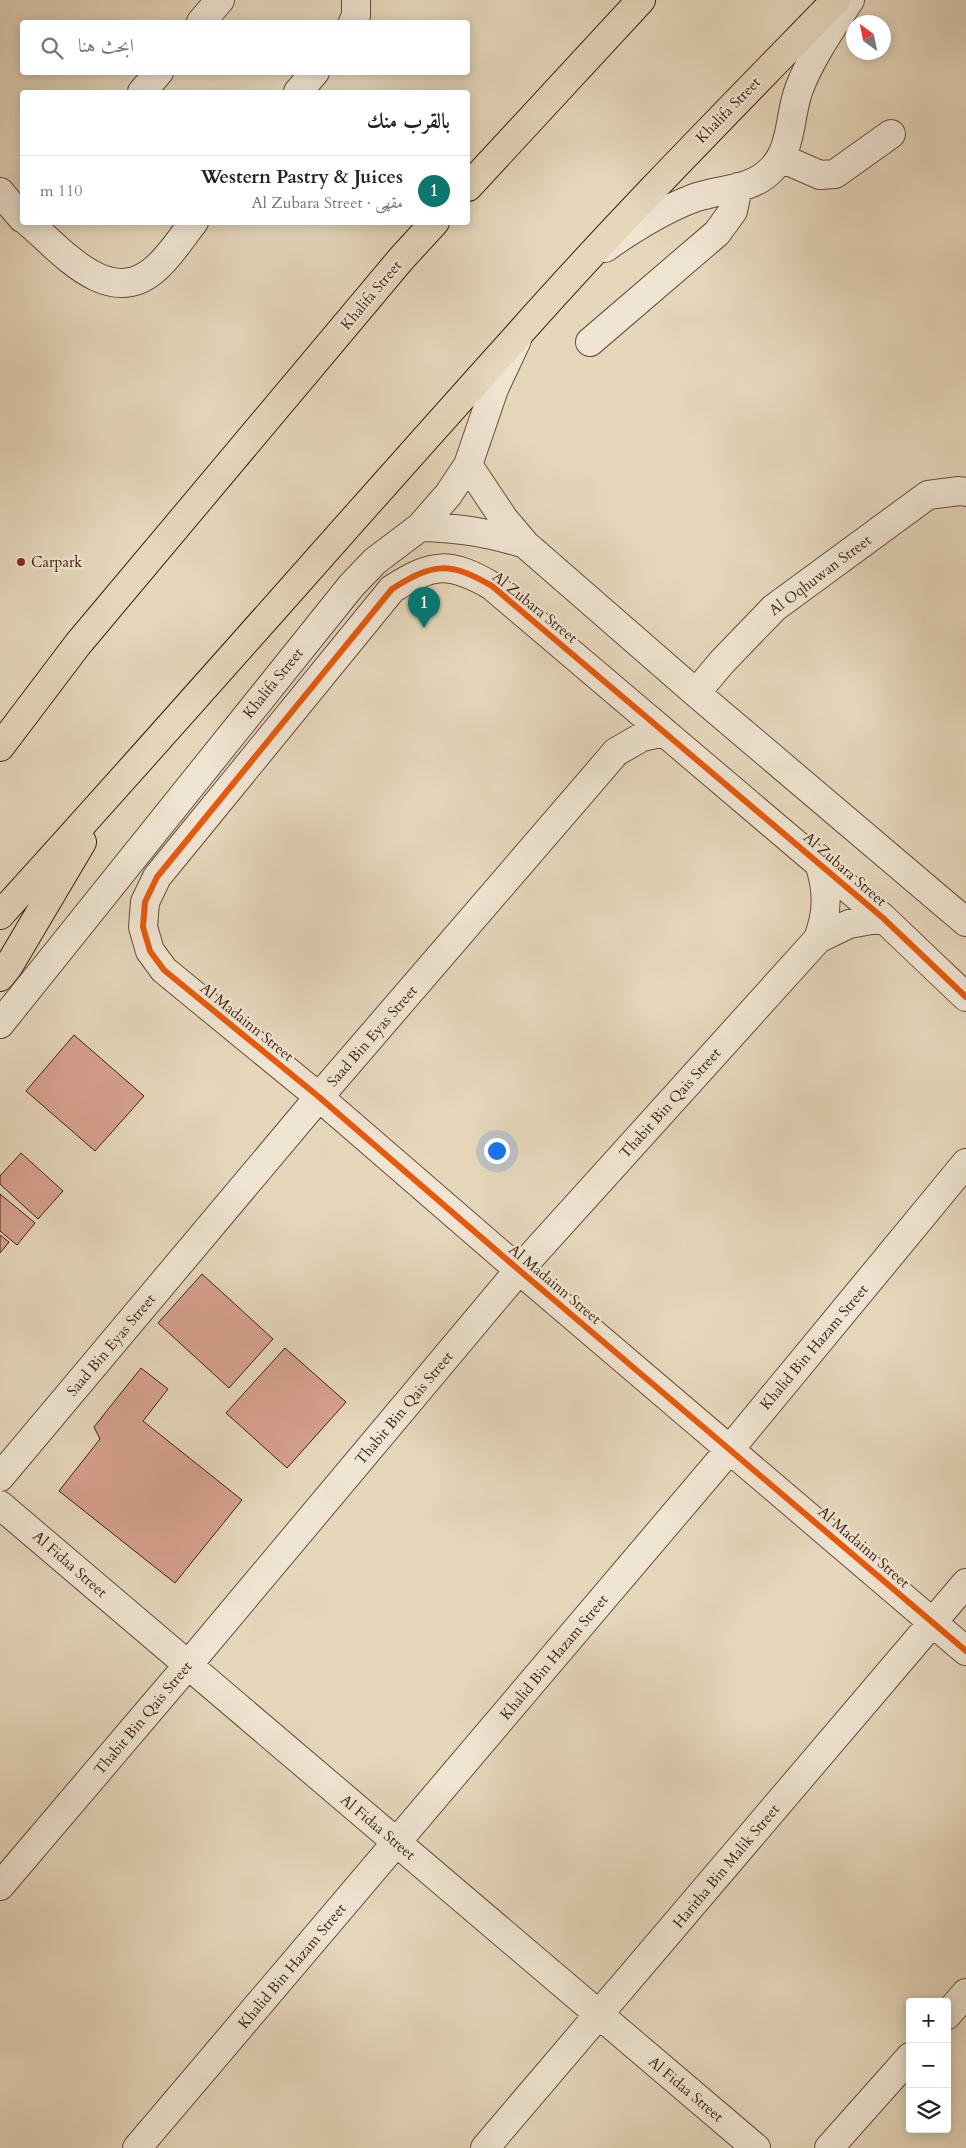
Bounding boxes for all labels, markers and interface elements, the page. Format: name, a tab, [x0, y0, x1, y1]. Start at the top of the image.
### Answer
north arrow	[846, 15, 891, 60]
search box	[20, 20, 470, 75]
text: ابحث هنا	[78, 33, 134, 59]
icon: search	[38, 34, 66, 62]
street label: Khalifa Street	[691, 72, 765, 148]
text: بالقرب منك	[367, 107, 450, 136]
text: Western Pastry & Juices	[200, 164, 403, 190]
text: 110 m	[40, 180, 82, 202]
text: 1	[430, 180, 438, 202]
text: مقهى · Al Zubara Street	[251, 192, 403, 214]
street label: Khalifa Street	[336, 256, 406, 334]
street label: Al Oqhuwan Street	[765, 530, 875, 620]
place label: Carpark	[31, 552, 82, 572]
marker: Carpark	[15, 556, 27, 568]
street label: Al Zubara Street	[488, 566, 582, 648]
pin: 1	[408, 587, 440, 628]
street label: Khalifa Street	[238, 643, 308, 722]
street label: Al Zubara Street	[799, 827, 891, 911]
street label: Al Madainn Street	[196, 978, 298, 1066]
street label: Saad Bin Eyas Street	[322, 981, 422, 1091]
street label: Thabit Bin Qais Street	[615, 1043, 725, 1163]
your location	[484, 1138, 510, 1164]
street label: Al Madainn Street	[505, 1239, 606, 1329]
street label: Khalid Bin Hazam Street	[756, 1280, 873, 1414]
street label: Saad Bin Eyas Street	[62, 1289, 160, 1401]
street label: Thabit Bin Qais Street	[351, 1347, 458, 1469]
street label: Al Madainn Street	[814, 1502, 914, 1592]
street label: Al Fidaa Street	[29, 1526, 112, 1602]
street label: Khalid Bin Hazam Street	[496, 1590, 613, 1724]
street label: Thabit Bin Qais Street	[90, 1657, 197, 1779]
street label: Al Fidaa Street	[336, 1790, 420, 1865]
street label: Haritha Bin Malik Street	[668, 1800, 784, 1932]
street label: Khalid Bin Hazam Street	[234, 1899, 351, 2033]
map controls	[906, 1998, 951, 2133]
button: +	[906, 1998, 951, 2043]
button: −	[906, 2043, 951, 2088]
street label: Al Fidaa Street	[644, 2052, 728, 2127]
button: layers	[906, 2088, 951, 2133]

